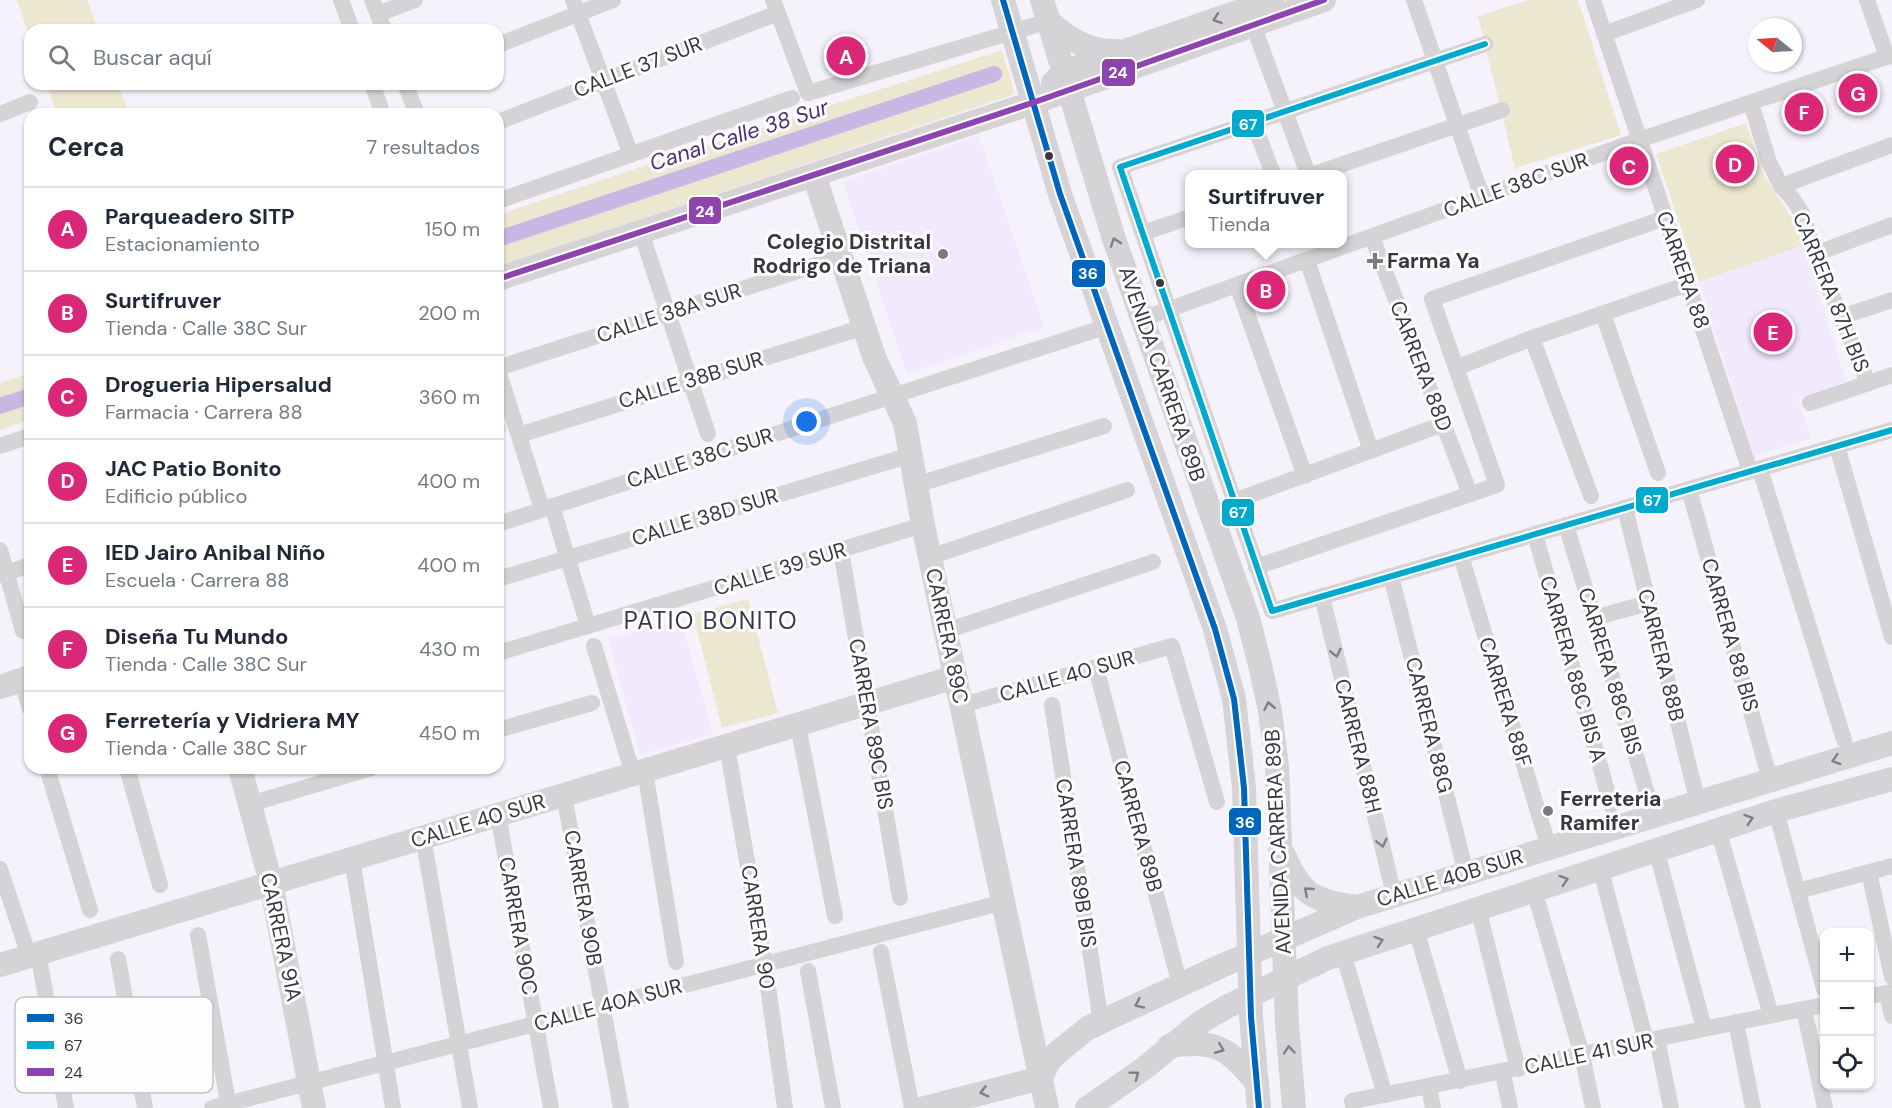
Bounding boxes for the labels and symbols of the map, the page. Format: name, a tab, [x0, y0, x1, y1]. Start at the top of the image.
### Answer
one-way arrow	[1212, 12, 1223, 24]
north arrow	[1748, 18, 1802, 72]
street label: CALLE 37 SUR	[570, 30, 706, 104]
pin: A	[826, 34, 866, 78]
line badge: 24	[1101, 58, 1136, 87]
text: 24	[1108, 62, 1128, 83]
pin: G	[1838, 70, 1878, 116]
pin: F	[1784, 90, 1824, 134]
water label: Canal Calle 38 Sur	[646, 92, 833, 178]
line badge: 67	[1231, 109, 1265, 138]
text: 67	[1239, 114, 1258, 135]
pin: D	[1716, 142, 1754, 186]
pin: C	[1610, 144, 1648, 188]
street label: CALLE 38C SUR	[1440, 146, 1592, 224]
unlabelled marker	[1043, 150, 1055, 162]
line badge: 24	[688, 196, 722, 225]
text: 24	[695, 201, 715, 222]
street label: CARRERA 88	[1650, 207, 1716, 333]
street label: CARRERA 87H BIS	[1786, 208, 1876, 376]
place label: Colegio Distrital Rodrigo de Triana	[753, 228, 931, 280]
one-way arrow	[1110, 237, 1123, 248]
marker: Colegio Distrital Rodrigo de Triana	[936, 247, 950, 261]
place label: Farma Ya	[1387, 247, 1480, 275]
marker: Farma Ya	[1368, 254, 1382, 268]
line badge: 36	[1071, 259, 1106, 288]
text: 36	[1078, 263, 1098, 284]
street label: AVENIDA CARRERA 89B	[1112, 263, 1212, 485]
pin: B	[1246, 268, 1286, 312]
street label: CALLE 38A SUR	[593, 276, 745, 350]
unlabelled marker	[1154, 277, 1166, 289]
street label: CARRERA 88D	[1383, 297, 1459, 435]
pin: E	[1754, 310, 1792, 354]
street label: CALLE 38B SUR	[615, 345, 767, 415]
your location	[792, 407, 821, 436]
street label: CALLE 38C SUR	[623, 421, 777, 495]
street label: CALLE 38D SUR	[628, 481, 782, 553]
line badge: 67	[1635, 486, 1669, 514]
text: 67	[1643, 490, 1662, 511]
line badge: 67	[1221, 498, 1255, 527]
text: 67	[1229, 502, 1248, 523]
street label: CALLE 39 SUR	[710, 536, 850, 602]
street label: CARRERA 88 BIS	[1695, 555, 1765, 715]
street label: CARRERA 89C	[919, 566, 975, 706]
street label: CARRERA 88C BIS A	[1534, 573, 1612, 765]
street label: CARRERA 88C BIS	[1573, 584, 1647, 758]
street label: CARRERA 88B	[1631, 586, 1691, 724]
district label: PATIO BONITO	[624, 605, 798, 636]
street label: CARRERA 88F	[1472, 634, 1538, 770]
street label: CARRERA 89C BIS	[842, 636, 900, 812]
street label: CALLE 40 SUR	[996, 643, 1138, 709]
one-way arrow	[1328, 648, 1341, 658]
street label: CARRERA 88G	[1399, 654, 1459, 796]
street label: CARRERA 88H	[1328, 676, 1388, 816]
one-way arrow	[1263, 701, 1276, 711]
street label: AVENIDA CARRERA 89B	[1258, 729, 1298, 955]
one-way arrow	[1831, 753, 1842, 765]
street label: CARRERA 89B	[1107, 757, 1169, 895]
street label: CARRERA 89B BIS	[1049, 776, 1103, 950]
place label: Ferreteria Ramifer	[1560, 785, 1661, 837]
street label: CALLE 40 SUR	[407, 787, 549, 855]
marker: Ferreteria Ramifer	[1541, 804, 1555, 818]
line badge: 36	[1228, 807, 1262, 836]
text: 36	[1235, 812, 1255, 833]
one-way arrow	[1743, 814, 1754, 826]
street label: CARRERA 90B	[557, 828, 609, 968]
one-way arrow	[1374, 838, 1387, 848]
street label: CALLE 40B SUR	[1373, 842, 1527, 914]
street label: CARRERA 90C	[492, 855, 544, 997]
street label: CARRERA 90	[734, 863, 782, 991]
street label: CARRERA 91A	[254, 870, 308, 1004]
one-way arrow	[1558, 874, 1569, 887]
one-way arrow	[1304, 888, 1315, 899]
one-way arrow	[1373, 936, 1384, 948]
street label: CALLE 40A SUR	[531, 972, 685, 1038]
legend	[15, 997, 213, 1093]
one-way arrow	[1134, 997, 1145, 1009]
text: 36	[64, 1008, 84, 1029]
street label: CALLE 41 SUR	[1522, 1027, 1656, 1081]
text: 67	[64, 1035, 82, 1056]
one-way arrow	[1213, 1042, 1224, 1054]
one-way arrow	[1283, 1045, 1296, 1054]
text: 24	[64, 1062, 83, 1083]
one-way arrow	[1129, 1071, 1140, 1082]
one-way arrow	[979, 1085, 989, 1098]

